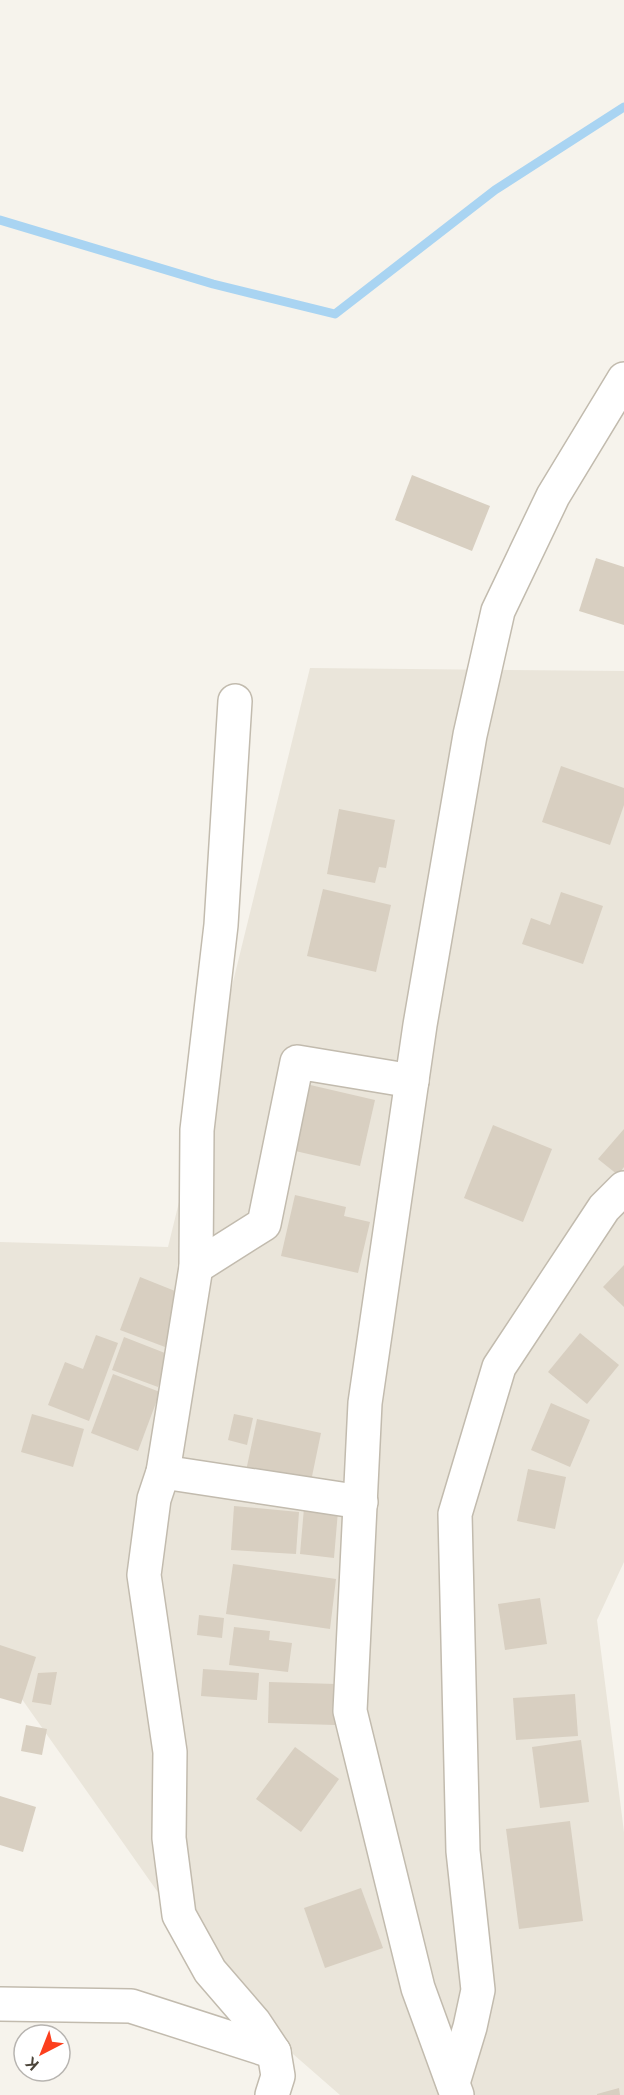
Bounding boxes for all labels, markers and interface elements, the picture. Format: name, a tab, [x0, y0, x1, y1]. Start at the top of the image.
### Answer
north arrow	[12, 2023, 72, 2083]
text: K	[22, 2053, 43, 2074]

